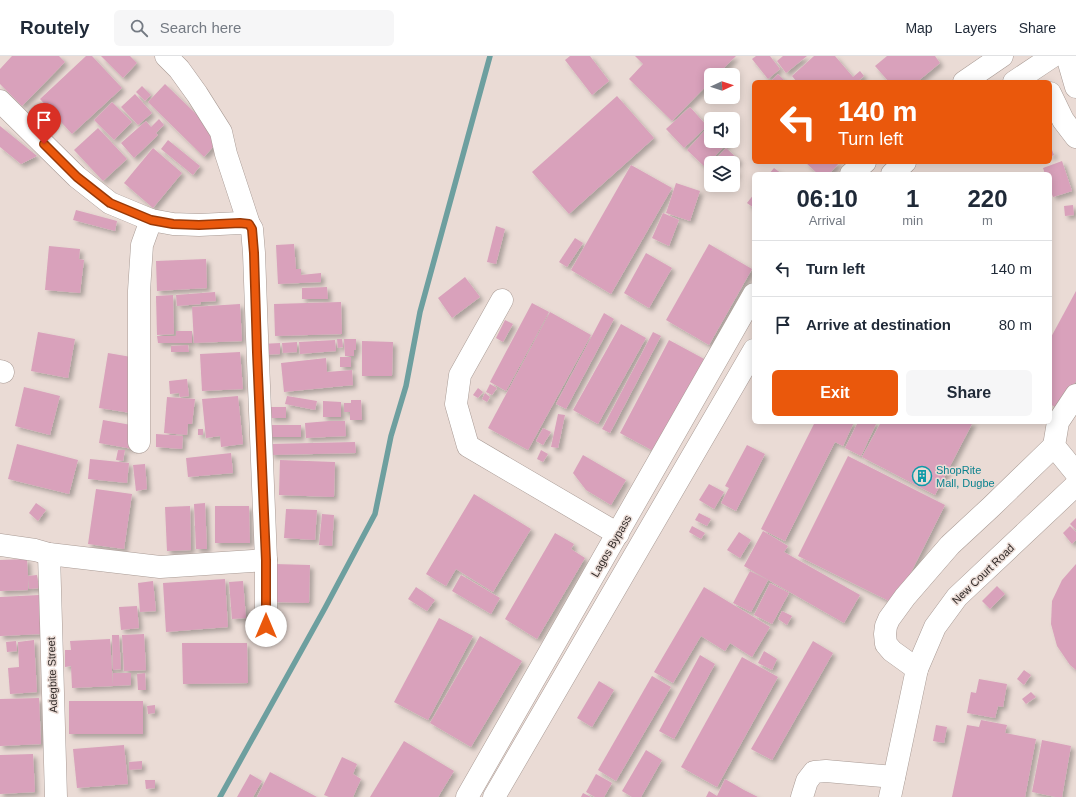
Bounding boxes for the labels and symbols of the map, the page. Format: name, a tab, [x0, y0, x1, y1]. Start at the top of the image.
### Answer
north arrow	[704, 68, 740, 104]
pin	[27, 103, 61, 144]
place label: ShopRite Mall, Dugbe	[936, 464, 995, 489]
building icon: ShopRite Mall, Dugbe	[911, 465, 933, 487]
street label: Lagos Bypass	[589, 513, 634, 579]
street label: New Court Road	[950, 541, 1016, 607]
position arrow	[245, 605, 287, 647]
street label: Adegbite Street	[45, 637, 59, 713]

